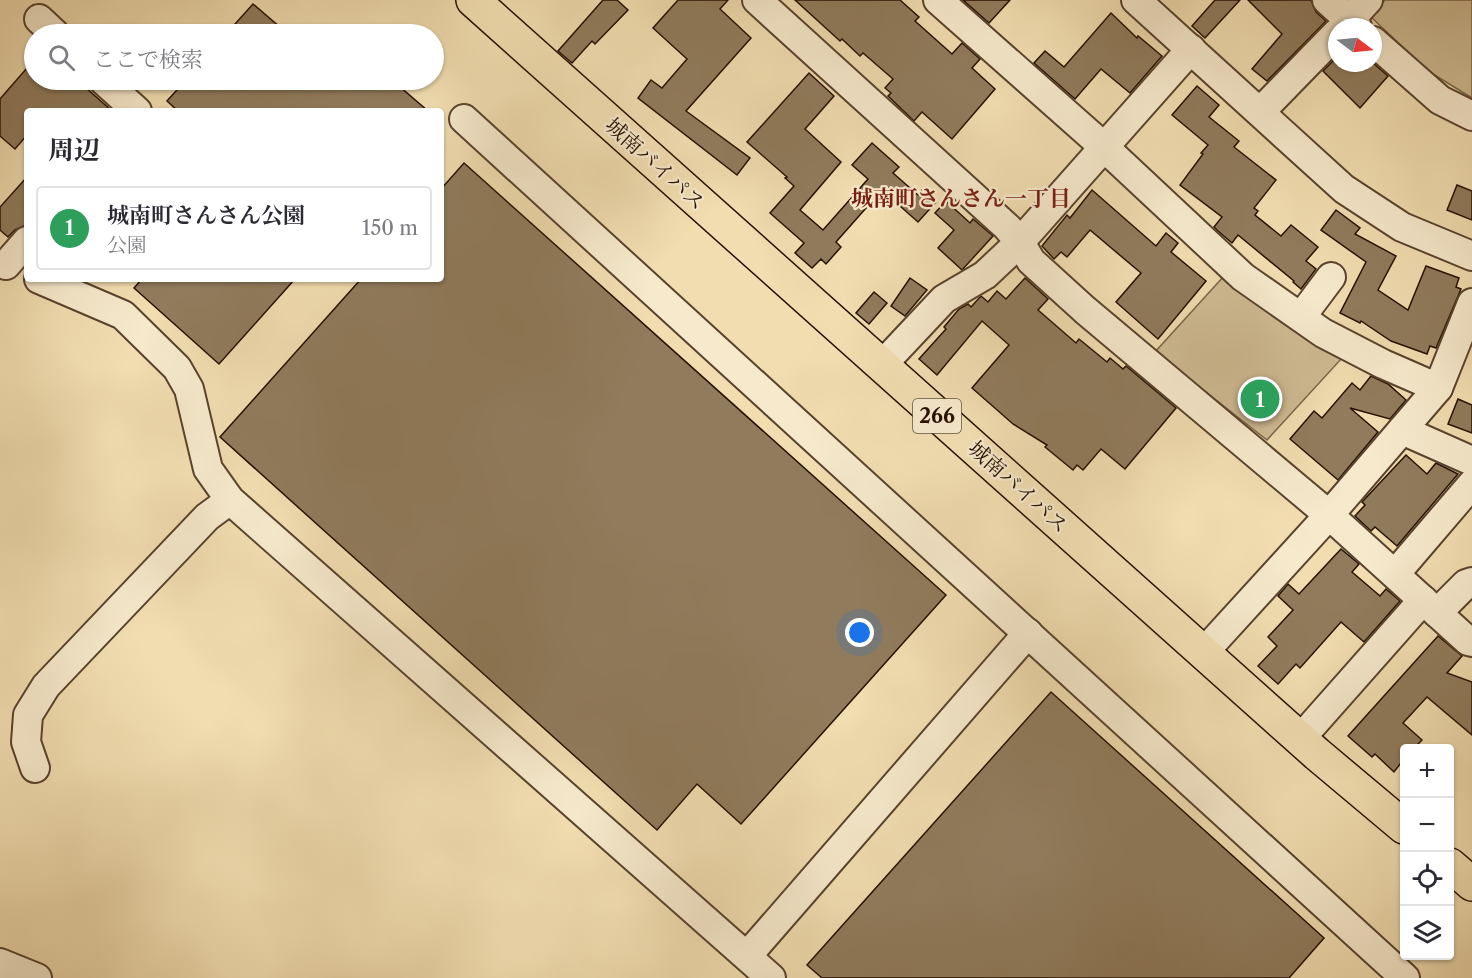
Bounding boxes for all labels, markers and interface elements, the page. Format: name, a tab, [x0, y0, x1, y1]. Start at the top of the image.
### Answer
north arrow	[1328, 18, 1382, 72]
search box	[24, 24, 444, 90]
icon: search	[45, 41, 78, 74]
text: ここで検索	[93, 46, 203, 73]
street label: 城南バイパス	[600, 112, 710, 215]
text: 周辺	[48, 134, 100, 166]
district label: 城南町さんさん一丁目	[851, 185, 1071, 212]
text: 城南町さんさん公園	[107, 202, 305, 229]
text: 1	[65, 216, 74, 240]
text: 150 m	[362, 216, 418, 240]
text: 公園	[107, 233, 147, 257]
pin: 1	[1240, 376, 1280, 422]
road number: 266	[913, 399, 961, 433]
street label: 城南バイパス	[963, 435, 1073, 538]
your location	[845, 618, 874, 647]
map controls	[1400, 744, 1454, 960]
button: +	[1400, 744, 1454, 798]
button: −	[1400, 798, 1454, 852]
button: locate	[1400, 852, 1454, 906]
button: layers	[1400, 906, 1454, 960]

